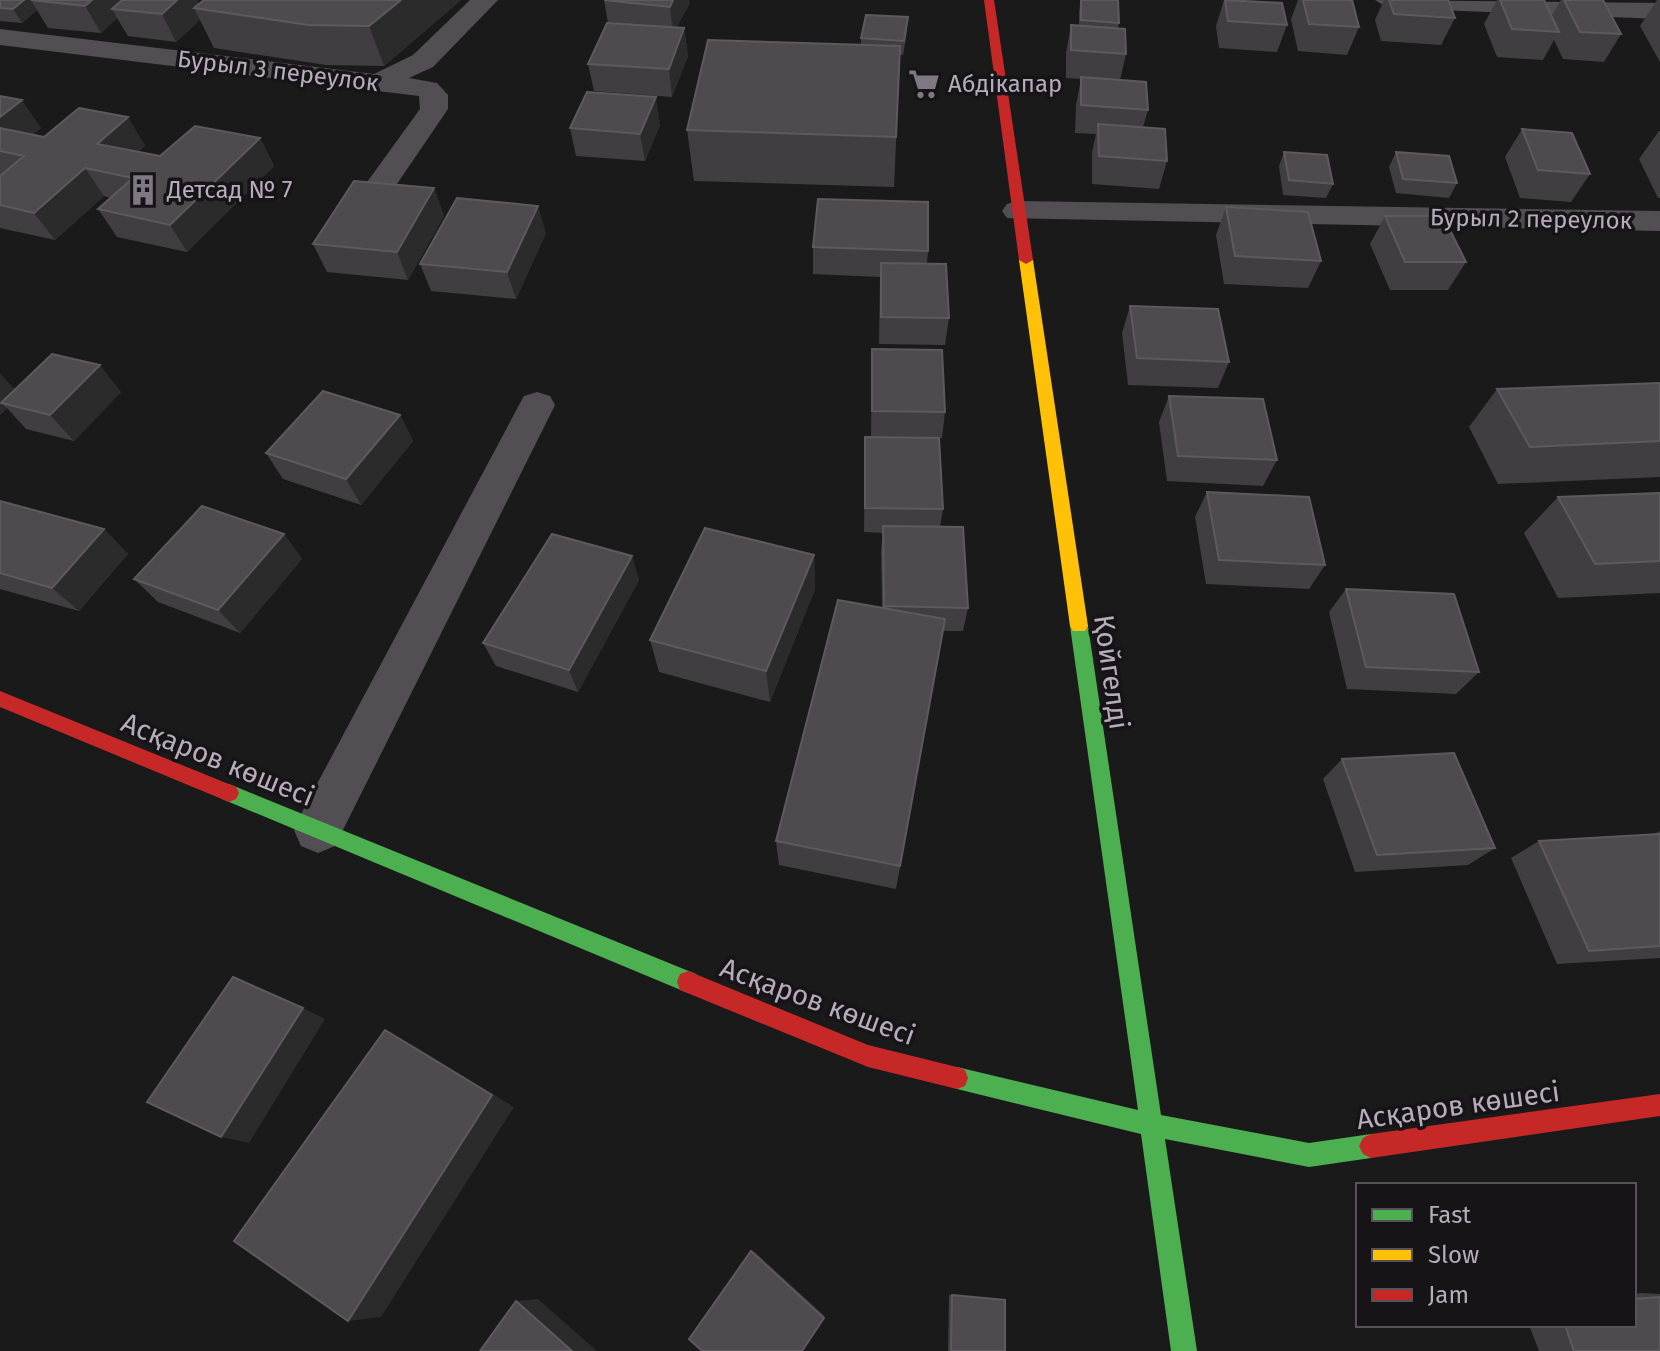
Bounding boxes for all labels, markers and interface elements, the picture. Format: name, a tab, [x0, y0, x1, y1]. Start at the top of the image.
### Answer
street label: Бурыл 3 переулок	[176, 45, 381, 97]
supermarket icon: Абдiкапар	[907, 67, 941, 101]
place label: Абдiкапар	[948, 70, 1062, 98]
building icon: Детсад № 7	[126, 173, 160, 207]
place label: Детсад № 7	[166, 176, 292, 204]
street label: Бурыл 2 переулок	[1430, 203, 1633, 235]
street label: Қойгелді	[1087, 613, 1136, 732]
street label: Асқаров көшесі	[117, 706, 319, 813]
street label: Асқаров көшесі	[716, 951, 920, 1052]
street label: Асқаров көшесі	[1354, 1075, 1562, 1136]
legend	[1356, 1183, 1636, 1327]
text: Fast	[1428, 1201, 1471, 1229]
text: Slow	[1428, 1241, 1479, 1269]
text: Jam	[1428, 1281, 1469, 1309]

